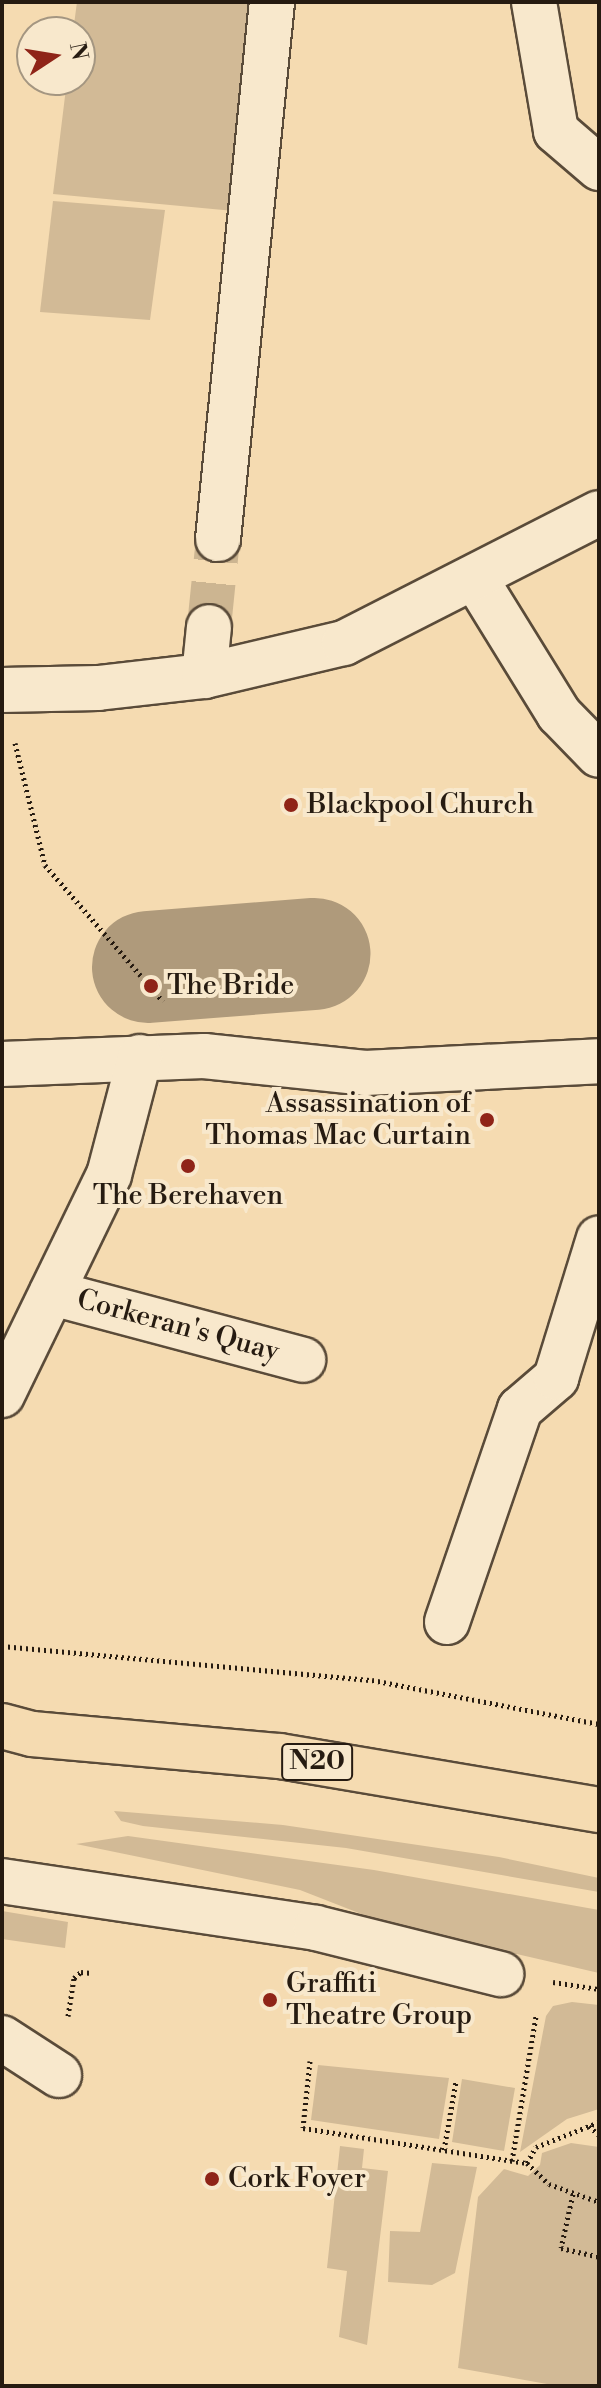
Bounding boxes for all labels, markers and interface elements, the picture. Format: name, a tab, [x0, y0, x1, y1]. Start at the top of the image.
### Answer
north arrow	[16, 16, 96, 96]
text: N	[63, 40, 93, 63]
place label: Blackpool Church	[307, 788, 534, 822]
marker: Blackpool Church	[282, 796, 300, 814]
place label: The Bride	[167, 969, 294, 1003]
marker: The Bride	[142, 977, 160, 995]
place label: Assassination of Thomas Mac Curtain	[205, 1087, 471, 1153]
marker: Assassination of Thomas Mac Curtain	[478, 1111, 496, 1129]
marker: The Berehaven	[179, 1157, 197, 1175]
place label: The Berehaven	[93, 1179, 283, 1213]
street label: Corkeran's Quay	[73, 1283, 283, 1369]
road number: N20	[281, 1740, 353, 1784]
place label: Graffiti Theatre Group	[286, 1967, 472, 2033]
marker: Graffiti Theatre Group	[261, 1991, 279, 2009]
place label: Cork Foyer	[228, 2162, 366, 2196]
marker: Cork Foyer	[203, 2170, 221, 2188]

